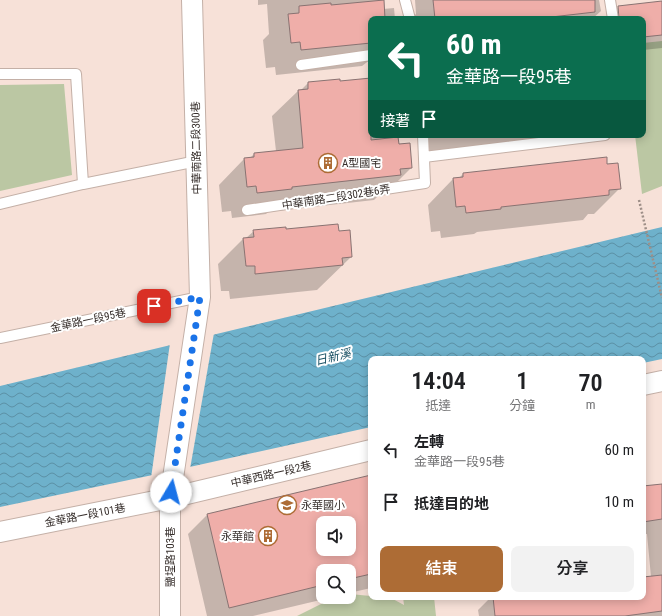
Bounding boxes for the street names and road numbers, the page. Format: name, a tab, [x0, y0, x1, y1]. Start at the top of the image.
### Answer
street label: 中華南路二段300巷	[189, 101, 204, 195]
street label: 中華南路二段302巷6弄	[281, 182, 391, 212]
street label: 金華路一段95巷	[49, 306, 127, 335]
street label: 中華西路一段2巷	[229, 459, 313, 490]
street label: 金華路一段101巷	[43, 501, 127, 530]
street label: 鹽埕路103巷	[164, 527, 177, 587]

